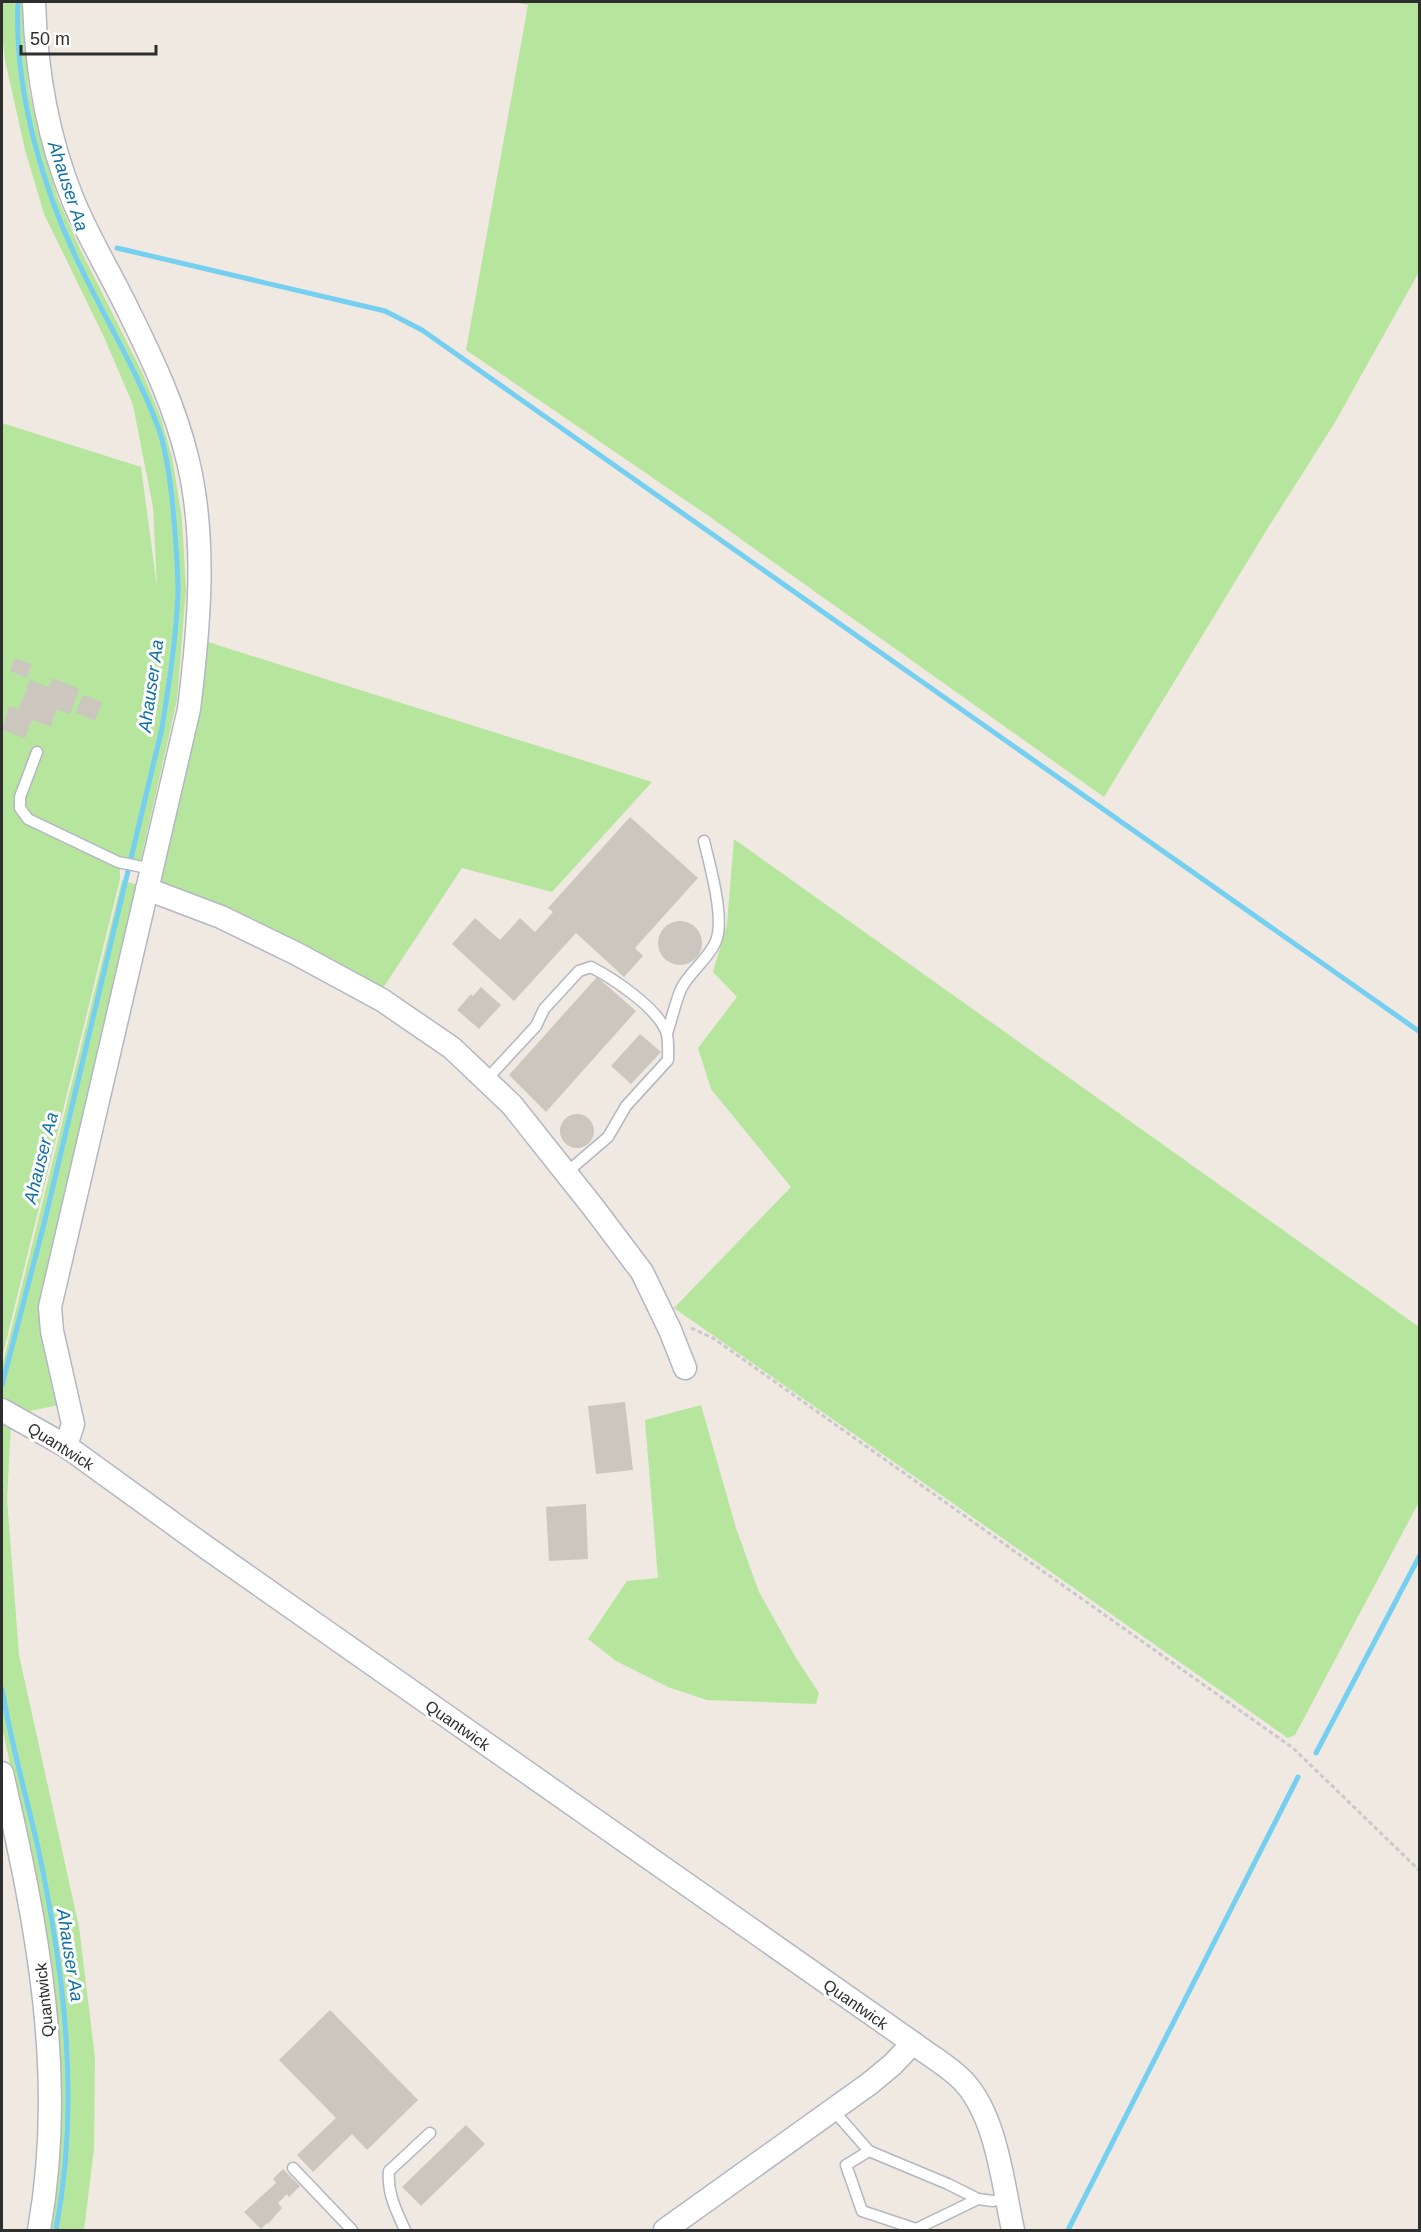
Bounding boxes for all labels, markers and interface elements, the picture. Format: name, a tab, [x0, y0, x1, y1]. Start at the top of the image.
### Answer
scale bar	[21, 18, 156, 56]
text: 50 m	[30, 29, 70, 49]
water label: Ahauser Aa	[44, 138, 92, 234]
water label: Ahauser Aa	[134, 638, 167, 735]
water label: Ahauser Aa	[20, 1110, 62, 1207]
street label: Quantwick	[25, 1419, 98, 1474]
street label: Quantwick	[422, 1697, 494, 1754]
water label: Ahauser Aa	[53, 1906, 87, 2003]
street label: Quantwick	[32, 1961, 57, 2038]
street label: Quantwick	[820, 1976, 892, 2033]

